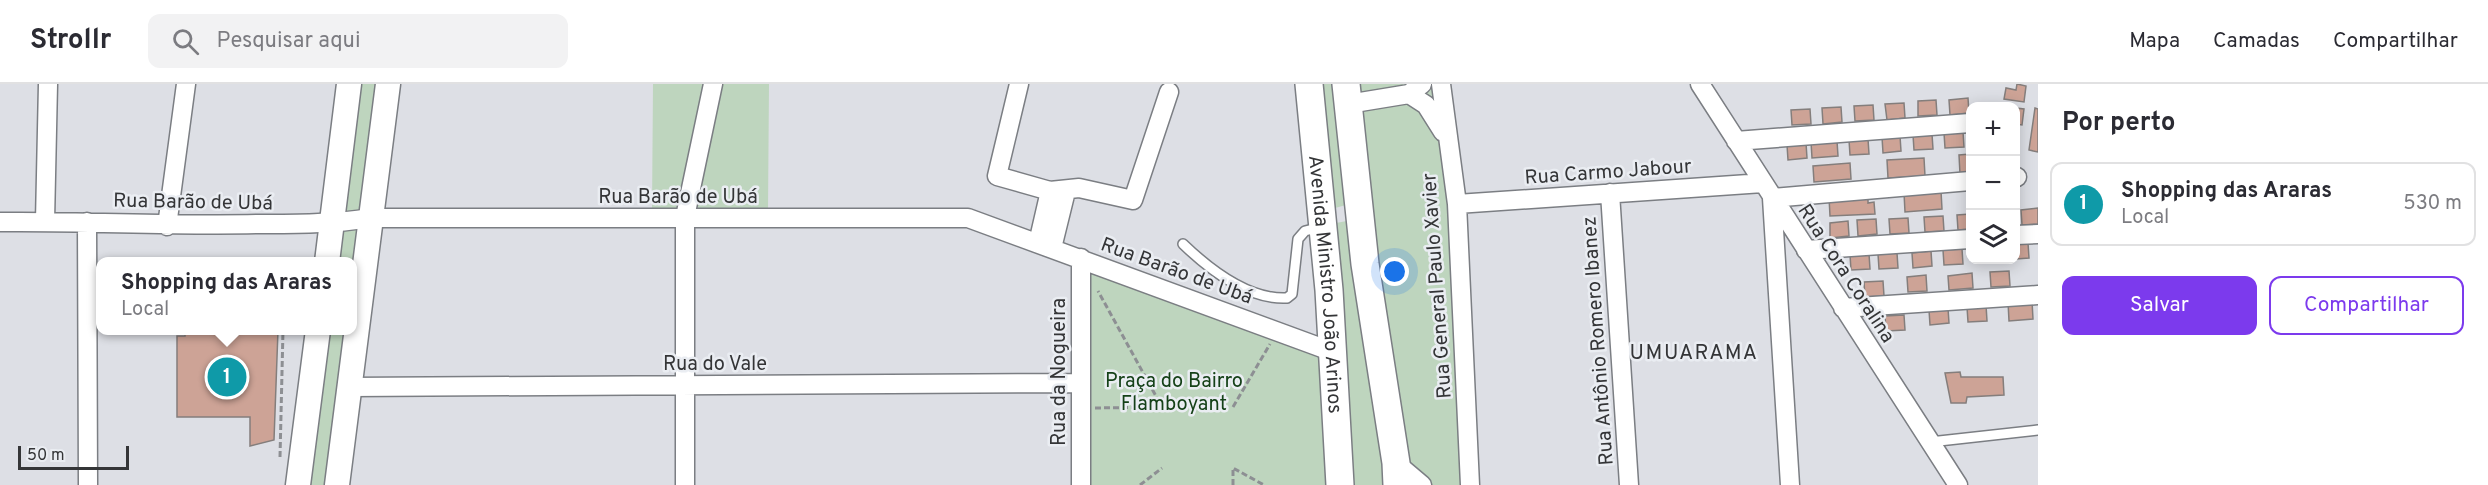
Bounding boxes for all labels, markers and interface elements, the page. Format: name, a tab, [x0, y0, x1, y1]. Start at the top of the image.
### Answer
search box	[148, 14, 568, 68]
text: Strollr	[30, 23, 112, 59]
icon: search	[169, 25, 202, 58]
text: Pesquisar aqui	[217, 28, 361, 55]
text: Mapa	[2129, 28, 2180, 55]
text: Camadas	[2213, 28, 2300, 55]
text: Compartilhar	[2333, 28, 2458, 55]
map controls	[1966, 102, 2020, 264]
button: +	[1966, 102, 2020, 156]
text: Por perto	[2062, 107, 2176, 140]
street label: Avenida Ministro João Arinos	[1301, 154, 1347, 414]
street label: Rua Carmo Jabour	[1524, 154, 1693, 192]
button: −	[1966, 156, 2020, 210]
street label: Rua General Paulo Xavier	[1417, 172, 1459, 400]
text: Shopping das Araras	[2121, 178, 2332, 205]
street label: Rua Barão de Ubá	[598, 185, 758, 211]
street label: Rua Barão de Ubá	[113, 189, 273, 217]
text: 1	[2080, 191, 2088, 217]
text: 530 m	[2403, 191, 2462, 217]
street label: Rua Cora Coralina	[1791, 200, 1900, 348]
text: Local	[2121, 205, 2169, 231]
button: layers	[1966, 210, 2020, 264]
street label: Rua Antônio Romero Ibanez	[1577, 215, 1621, 466]
street label: Rua Barão de Ubá	[1097, 232, 1256, 311]
popup	[96, 257, 357, 335]
your location	[1380, 257, 1409, 286]
text: Shopping das Araras	[121, 270, 332, 297]
button: Salvar	[2062, 276, 2257, 335]
button: Compartilhar	[2269, 276, 2464, 335]
text: Local	[121, 297, 169, 323]
street label: Rua da Nogueira	[1047, 298, 1073, 446]
district label: UMUARAMA	[1630, 340, 1758, 367]
street label: Rua do Vale	[663, 352, 767, 378]
pin: 1	[208, 354, 246, 400]
park label: Praça do Bairro Flamboyant	[1105, 369, 1243, 418]
scale bar	[18, 443, 129, 470]
text: 50 m	[27, 446, 65, 466]

